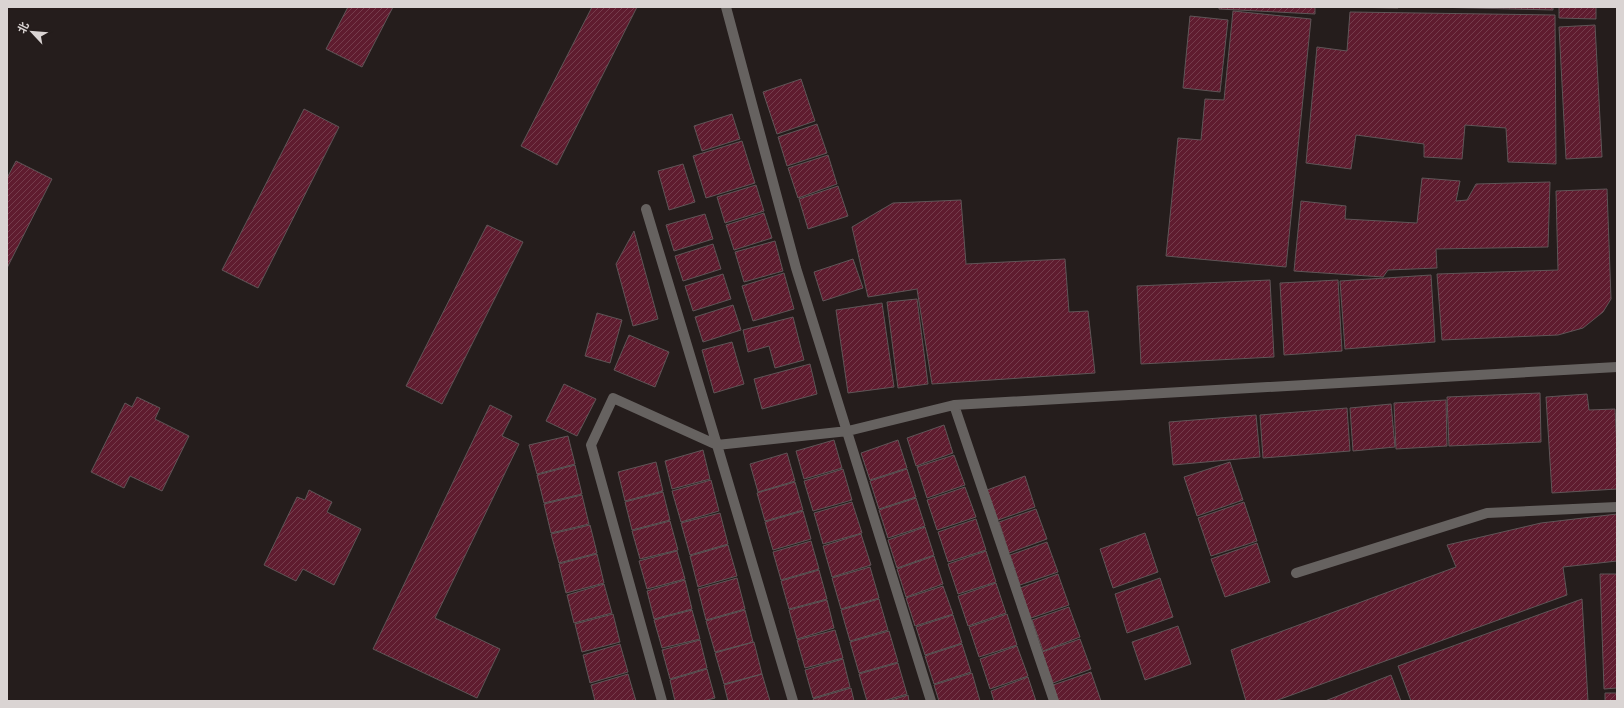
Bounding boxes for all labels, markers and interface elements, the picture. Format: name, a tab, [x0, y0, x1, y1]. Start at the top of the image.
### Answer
north arrow	[12, 12, 52, 52]
text: 北	[14, 20, 32, 36]

